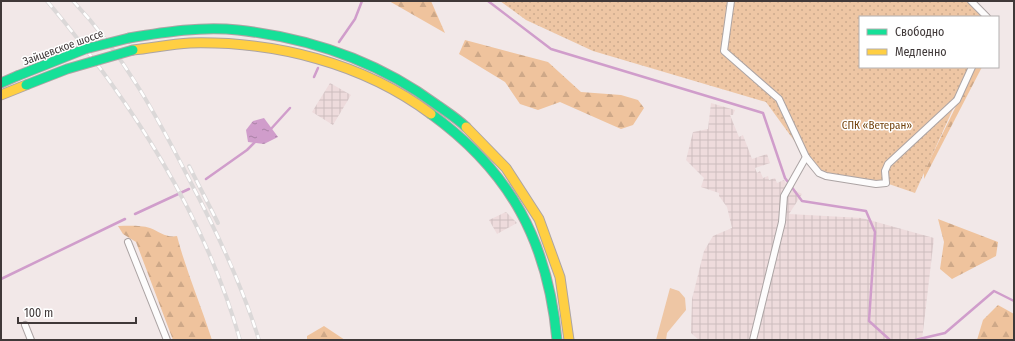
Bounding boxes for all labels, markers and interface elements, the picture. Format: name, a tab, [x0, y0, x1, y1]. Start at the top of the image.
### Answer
legend	[859, 16, 999, 68]
text: Свободно	[895, 25, 944, 39]
street label: Зайцевское шоссе	[21, 27, 105, 68]
text: Медленно	[895, 45, 947, 59]
park label: СПК «Ветеран»	[842, 119, 912, 132]
scale bar	[18, 299, 136, 325]
text: 100 m	[24, 306, 53, 320]

